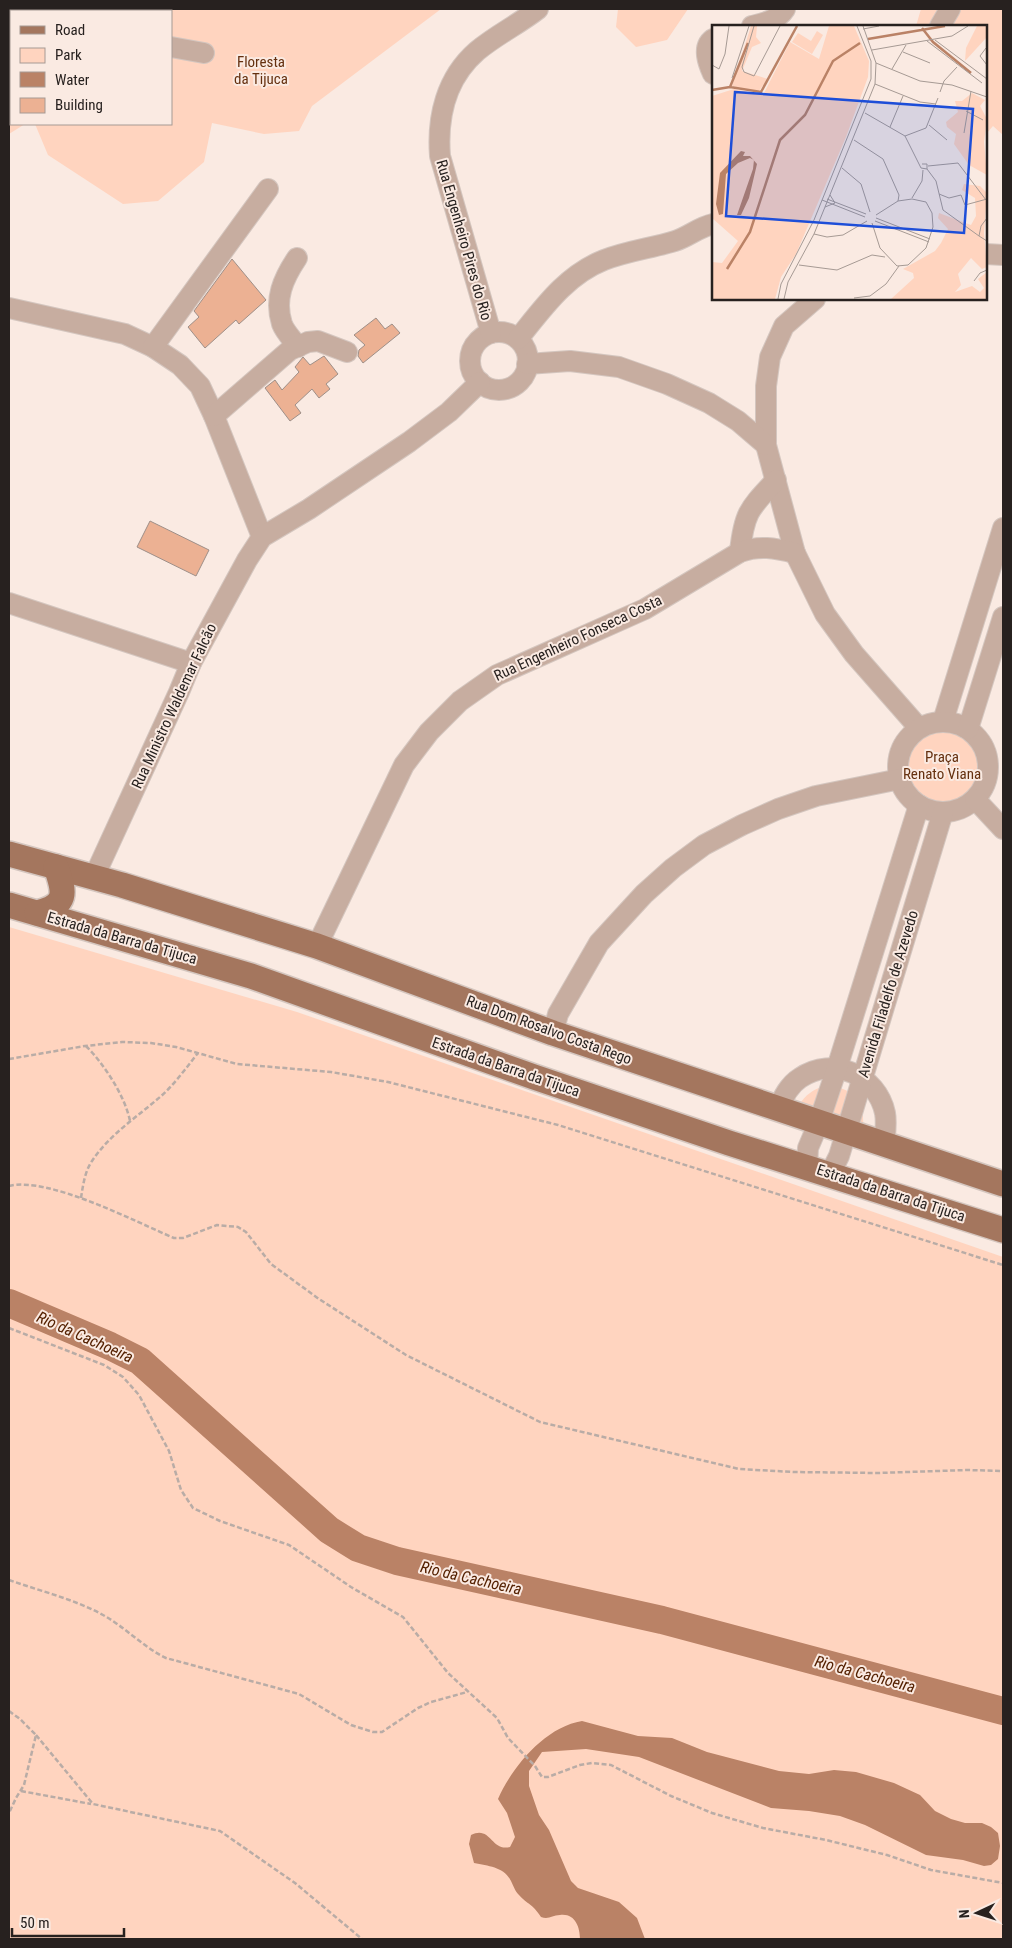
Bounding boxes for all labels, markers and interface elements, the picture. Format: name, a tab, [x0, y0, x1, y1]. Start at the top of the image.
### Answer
legend	[10, 10, 172, 125]
text: Road	[55, 21, 85, 39]
inset map	[712, 25, 987, 300]
text: Park	[55, 46, 82, 64]
park label: Floresta da Tijuca	[234, 53, 288, 88]
text: Water	[55, 71, 90, 89]
text: Building	[55, 96, 103, 114]
street label: Rua Engenheiro Pires do Rio	[432, 158, 496, 322]
street label: Rua Engenheiro Fonseca Costa	[491, 591, 665, 685]
street label: Rua Ministro Waldemar Falcão	[128, 621, 220, 791]
park label: Praça Renato Viana	[903, 748, 981, 783]
street label: Estrada da Barra da Tijuca	[45, 908, 199, 968]
street label: Avenida Filadelfo de Azevedo	[854, 908, 922, 1080]
street label: Rua Dom Rosalvo Costa Rego	[464, 992, 634, 1068]
street label: Estrada da Barra da Tijuca	[430, 1033, 582, 1101]
street label: Estrada da Barra da Tijuca	[815, 1161, 967, 1225]
water label: Rio da Cachoeira	[34, 1307, 136, 1367]
water label: Rio da Cachoeira	[418, 1557, 524, 1599]
water label: Rio da Cachoeira	[813, 1651, 917, 1697]
north arrow	[952, 1888, 1002, 1938]
scale bar	[12, 1906, 125, 1938]
text: N	[956, 1909, 972, 1919]
text: 50 m	[20, 1914, 50, 1932]

